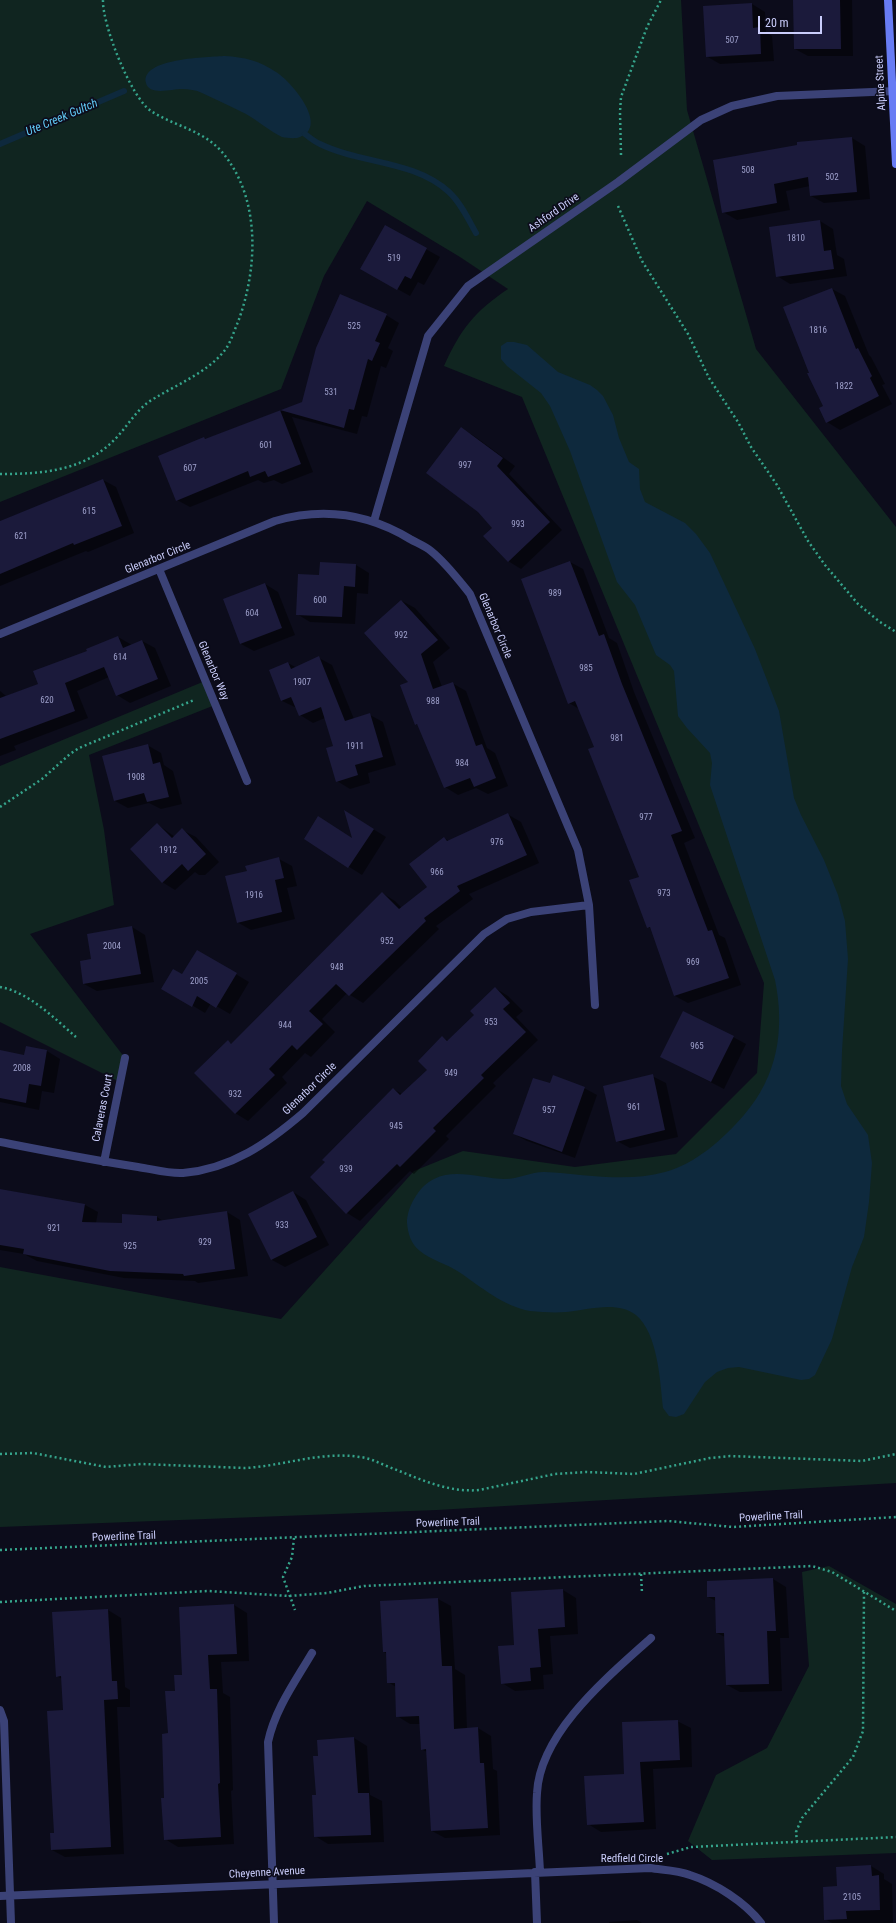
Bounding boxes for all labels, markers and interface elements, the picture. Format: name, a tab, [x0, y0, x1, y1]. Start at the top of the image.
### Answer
scale bar	[760, 8, 824, 34]
text: 20 m	[765, 16, 789, 30]
house number: 507	[725, 36, 739, 46]
street label: Alpine Street	[873, 55, 889, 111]
water label: Ute Creek Gultch	[24, 96, 100, 140]
house number: 508	[741, 166, 755, 176]
house number: 502	[825, 173, 839, 183]
street label: Ashford Drive	[526, 191, 582, 235]
house number: 1810	[787, 234, 805, 244]
house number: 519	[387, 254, 401, 264]
house number: 525	[347, 322, 361, 332]
house number: 1816	[809, 326, 827, 336]
house number: 1822	[835, 382, 853, 392]
house number: 531	[324, 388, 338, 398]
house number: 601	[259, 441, 273, 451]
house number: 997	[458, 461, 472, 471]
house number: 607	[183, 464, 197, 474]
house number: 615	[82, 507, 96, 517]
house number: 993	[511, 520, 525, 530]
house number: 621	[14, 532, 28, 542]
street label: Glenarbor Circle	[123, 539, 193, 577]
house number: 989	[548, 589, 562, 599]
street label: Glenarbor Circle	[475, 591, 515, 661]
house number: 600	[313, 596, 327, 606]
house number: 604	[245, 609, 259, 619]
house number: 992	[394, 631, 408, 641]
street label: Glenarbor Way	[195, 639, 231, 703]
house number: 614	[113, 653, 127, 663]
house number: 985	[579, 664, 593, 674]
house number: 1907	[293, 678, 311, 688]
house number: 620	[40, 696, 54, 706]
house number: 988	[426, 697, 440, 707]
house number: 981	[610, 734, 624, 744]
house number: 1911	[346, 742, 364, 752]
house number: 984	[455, 759, 469, 769]
house number: 1908	[127, 773, 145, 783]
house number: 977	[639, 813, 653, 823]
house number: 976	[490, 838, 504, 848]
house number: 1912	[159, 846, 177, 856]
house number: 966	[430, 868, 444, 878]
house number: 973	[657, 889, 671, 899]
house number: 1916	[245, 891, 263, 901]
house number: 952	[380, 937, 394, 947]
house number: 2004	[103, 942, 121, 952]
house number: 969	[686, 958, 700, 968]
house number: 948	[330, 963, 344, 973]
house number: 2005	[190, 977, 208, 987]
house number: 953	[484, 1018, 498, 1028]
house number: 944	[278, 1021, 292, 1031]
house number: 965	[690, 1042, 704, 1052]
street label: Glenarbor Circle	[280, 1060, 340, 1118]
house number: 2008	[13, 1064, 31, 1074]
house number: 949	[444, 1069, 458, 1079]
street label: Calaveras Court	[90, 1073, 116, 1143]
house number: 932	[228, 1090, 242, 1100]
house number: 961	[627, 1103, 641, 1113]
house number: 957	[542, 1106, 556, 1116]
house number: 945	[389, 1122, 403, 1132]
house number: 939	[339, 1165, 353, 1175]
house number: 933	[275, 1221, 289, 1231]
house number: 921	[47, 1224, 61, 1234]
house number: 929	[198, 1238, 212, 1248]
house number: 925	[123, 1242, 137, 1252]
street label: Powerline Trail	[739, 1509, 803, 1525]
street label: Powerline Trail	[416, 1515, 480, 1531]
street label: Powerline Trail	[92, 1529, 156, 1545]
street label: Redfield Circle	[601, 1852, 663, 1866]
street label: Cheyenne Avenue	[229, 1864, 305, 1882]
house number: 2105	[843, 1893, 861, 1903]

